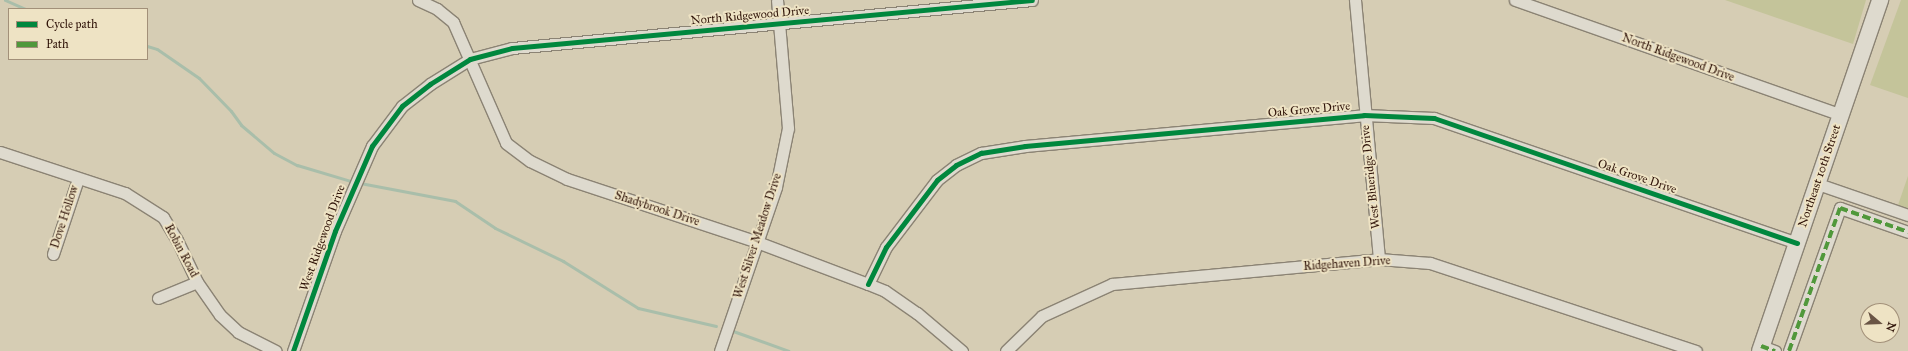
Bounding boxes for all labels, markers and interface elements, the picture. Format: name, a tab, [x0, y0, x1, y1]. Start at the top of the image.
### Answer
street label: North Ridgewood Drive	[690, 4, 810, 28]
legend	[8, 8, 148, 60]
text: Cycle path	[46, 17, 98, 31]
street label: North Ridgewood Drive	[1620, 31, 1736, 85]
text: Path	[46, 37, 69, 51]
street label: Oak Grove Drive	[1267, 99, 1351, 121]
street label: Northeast 10th Street	[1796, 123, 1844, 229]
street label: West Blueridge Drive	[1358, 124, 1384, 230]
street label: Oak Grove Drive	[1596, 157, 1678, 197]
street label: West Silver Meadow Drive	[731, 172, 785, 300]
street label: West Ridgewood Drive	[297, 183, 349, 293]
street label: Dove Hollow	[48, 184, 82, 250]
street label: Shadybrook Drive	[613, 188, 701, 230]
street label: Robin Road	[161, 222, 201, 280]
street label: Ridgehaven Drive	[1303, 254, 1391, 274]
north arrow	[1860, 303, 1900, 343]
text: N	[1883, 320, 1899, 333]

